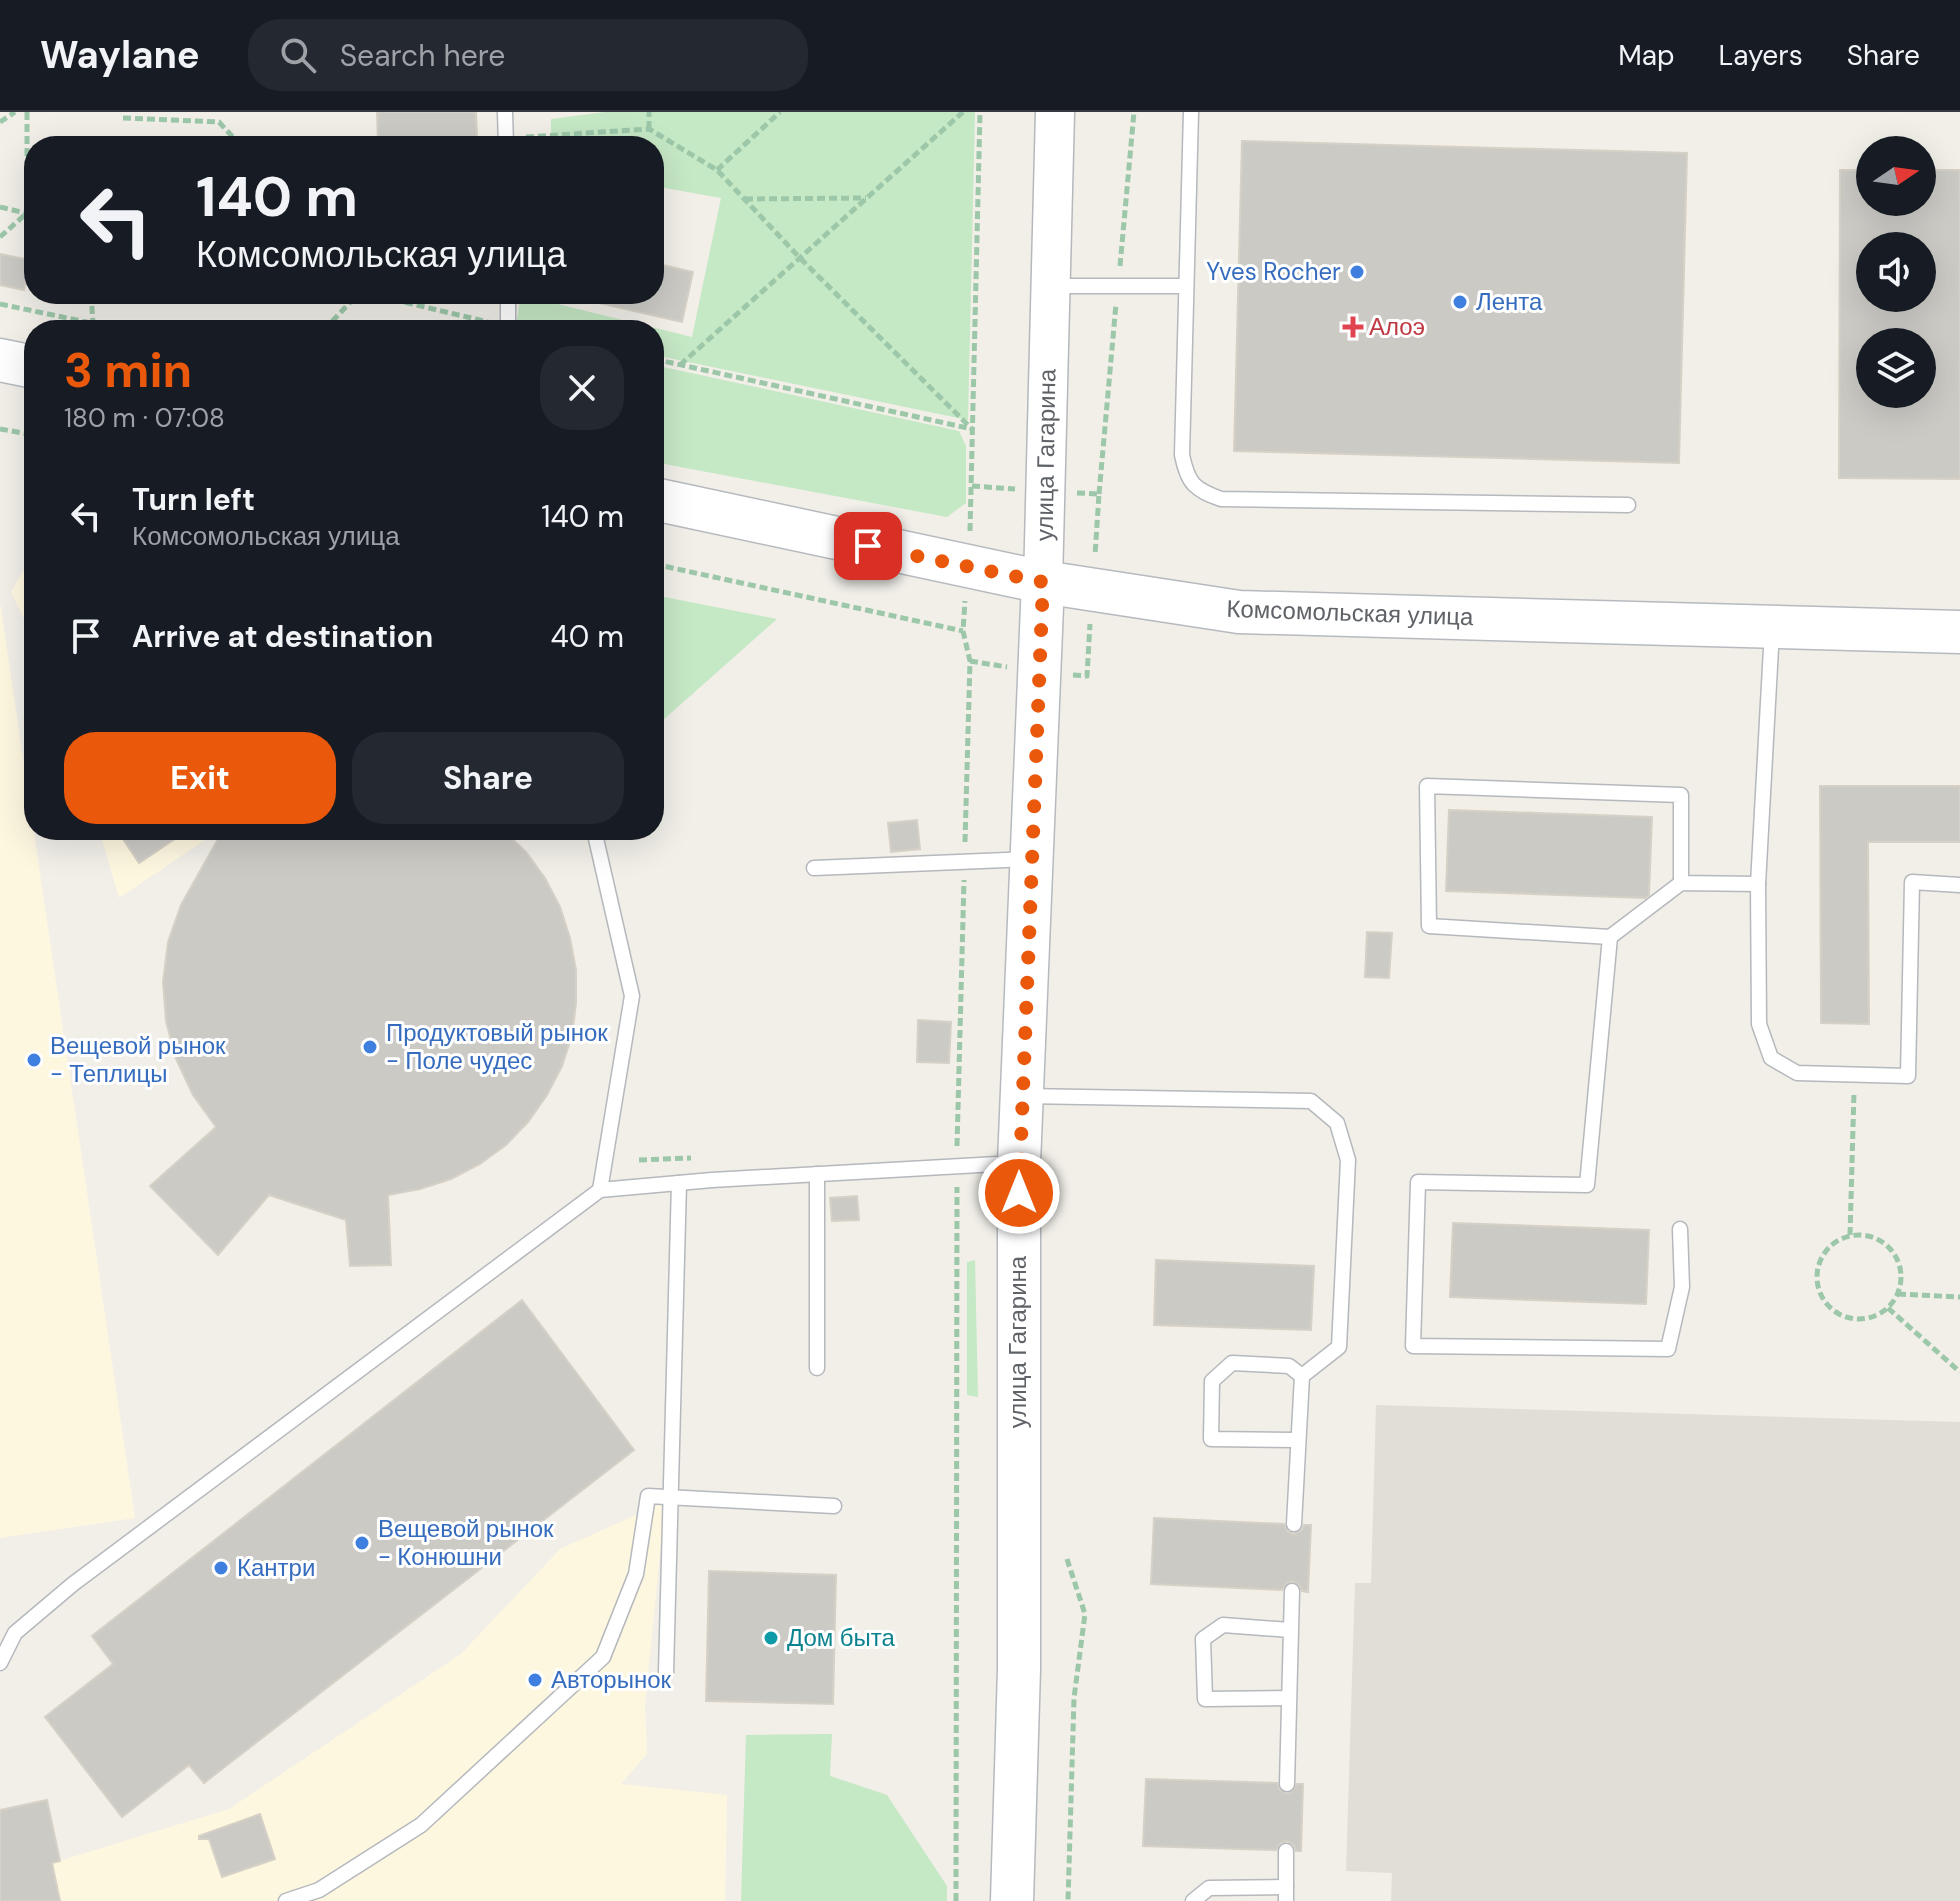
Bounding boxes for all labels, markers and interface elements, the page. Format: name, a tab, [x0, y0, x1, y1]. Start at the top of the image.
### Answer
search box	[248, 19, 808, 91]
text: Waylane	[40, 30, 200, 80]
icon: search	[276, 33, 320, 77]
text: Search here	[340, 36, 505, 75]
text: Map	[1618, 37, 1675, 74]
text: Layers	[1719, 37, 1803, 74]
text: Share	[1847, 37, 1920, 74]
north arrow	[1856, 136, 1936, 216]
map controls	[1856, 136, 1936, 408]
text: 140 m	[196, 160, 358, 233]
icon: left	[64, 168, 168, 272]
text: Комсомольская улица	[196, 231, 567, 278]
button: sound	[1856, 232, 1936, 312]
place label: Yves Rocher	[1206, 256, 1341, 287]
marker: Yves Rocher	[1348, 263, 1366, 281]
place label: Лента	[1476, 286, 1543, 317]
marker: Лента	[1451, 293, 1469, 311]
place label: Алоэ	[1369, 311, 1425, 342]
marker: Алоэ	[1344, 318, 1362, 336]
button: layers	[1856, 328, 1936, 408]
text: 3 min	[64, 339, 192, 402]
button: close	[540, 346, 624, 430]
street label: улица Гагарина	[1028, 368, 1063, 541]
text: 180 m · 07:08	[64, 401, 225, 435]
text: Turn left	[132, 480, 255, 519]
icon: left	[64, 494, 108, 538]
text: 140 m	[541, 497, 624, 536]
pin	[834, 512, 902, 580]
text: Комсомольская улица	[132, 519, 400, 553]
icon: arrive	[846, 524, 890, 568]
street label: Комсомольская улица	[1226, 593, 1475, 632]
icon: arrive	[64, 614, 108, 658]
text: Arrive at destination	[132, 617, 433, 656]
text: 40 m	[551, 617, 624, 656]
button: Exit	[64, 732, 336, 824]
button: Share	[352, 732, 624, 824]
place label: Продуктовый рынок - Поле чудес	[386, 1017, 608, 1076]
place label: Вещевой рынок - Теплицы	[50, 1030, 226, 1089]
marker: Продуктовый рынок - Поле чудес	[361, 1038, 379, 1056]
marker: Вещевой рынок - Теплицы	[25, 1051, 43, 1069]
position arrow	[977, 1151, 1061, 1235]
street label: улица Гагарина	[1002, 1255, 1033, 1428]
place label: Вещевой рынок - Конюшни	[378, 1513, 554, 1572]
marker: Вещевой рынок - Конюшни	[353, 1534, 371, 1552]
place label: Кантри	[237, 1552, 315, 1583]
marker: Кантри	[212, 1559, 230, 1577]
place label: Дом быта	[787, 1622, 895, 1653]
marker: Дом быта	[762, 1629, 780, 1647]
place label: Авторынок	[551, 1664, 672, 1695]
marker: Авторынок	[526, 1671, 544, 1689]

